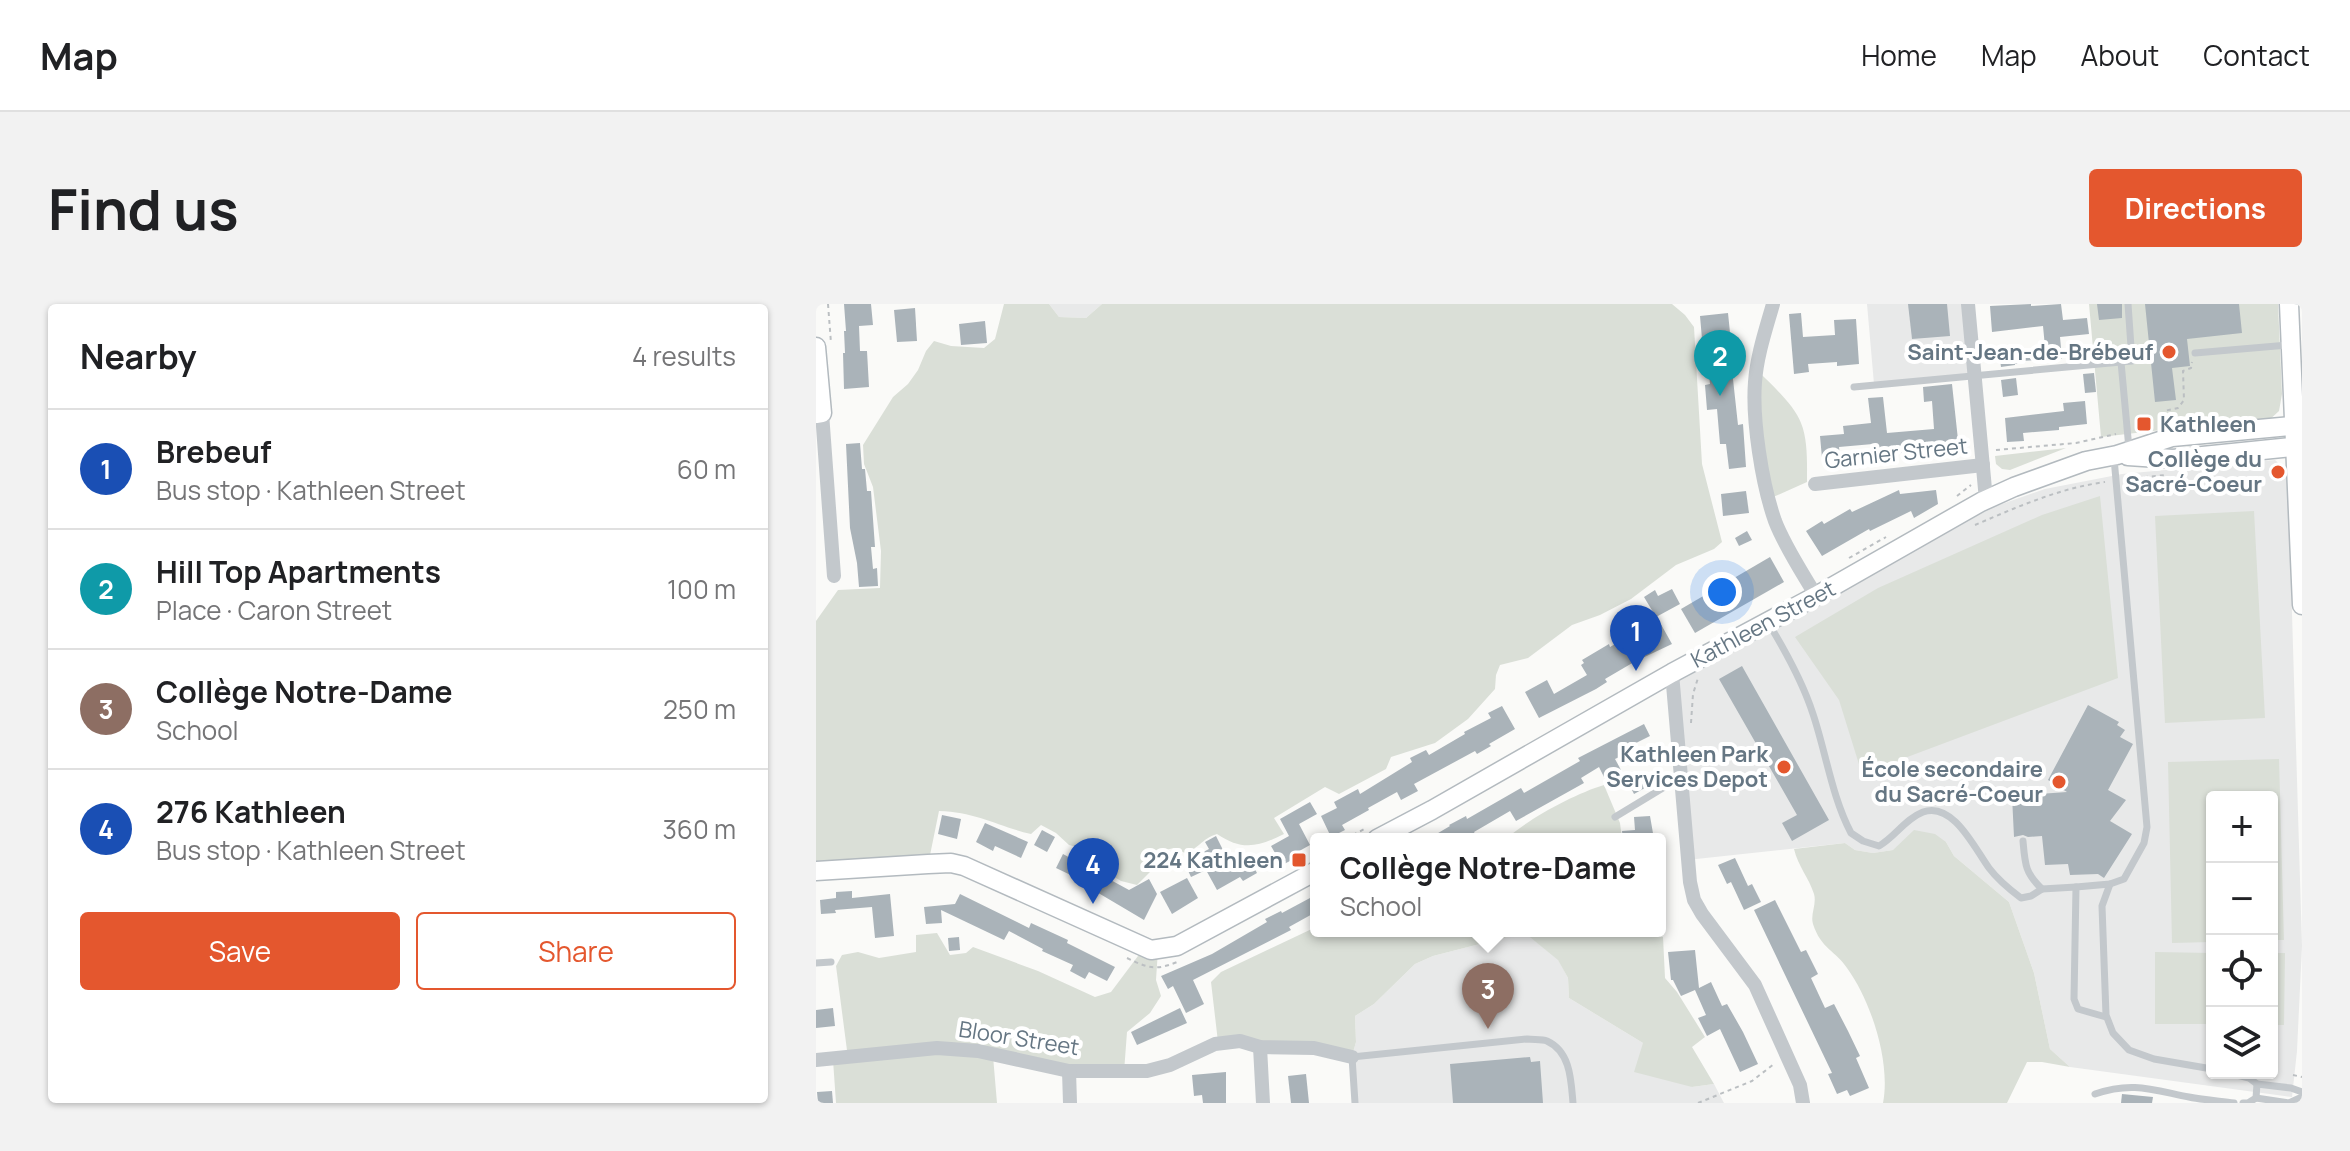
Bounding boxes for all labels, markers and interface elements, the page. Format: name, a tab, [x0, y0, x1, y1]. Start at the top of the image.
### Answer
text: Map	[40, 29, 118, 81]
text: Home	[1861, 36, 1937, 74]
text: Map	[1981, 36, 2037, 74]
text: About	[2081, 36, 2159, 74]
text: Contact	[2203, 36, 2310, 74]
button: Directions	[2089, 169, 2302, 247]
text: Find us	[48, 170, 239, 247]
pin: 2	[1694, 330, 1746, 396]
text: Nearby	[80, 333, 196, 379]
place label: Saint-Jean-de-Brébeuf	[1907, 337, 2154, 367]
text: 4 results	[632, 338, 736, 374]
marker: Saint-Jean-de-Brébeuf	[2160, 343, 2178, 361]
place label: Kathleen	[2160, 409, 2256, 439]
marker: Kathleen	[2135, 415, 2153, 433]
text: Brebeuf	[156, 431, 271, 472]
street label: Garnier Street	[1823, 431, 1969, 475]
place label: Collège du Sacré-Coeur	[2125, 444, 2262, 499]
text: 1	[100, 451, 112, 487]
text: 60 m	[677, 451, 736, 487]
marker: Collège du Sacré-Coeur	[2269, 463, 2287, 481]
text: Bus stop · Kathleen Street	[156, 472, 466, 508]
text: Hill Top Apartments	[156, 551, 441, 592]
text: 2	[98, 571, 114, 607]
text: 100 m	[667, 571, 736, 607]
your location	[1702, 572, 1742, 612]
street label: Kathleen Street	[1685, 573, 1841, 675]
text: Place · Caron Street	[156, 592, 392, 628]
pin: 1	[1610, 605, 1662, 671]
text: Collège Notre-Dame	[156, 671, 453, 712]
text: 3	[98, 691, 114, 727]
text: 250 m	[663, 691, 736, 727]
text: School	[156, 712, 239, 748]
place label: Kathleen Park Services Depot	[1606, 739, 1769, 794]
place label: École secondaire du Sacré-Coeur	[1862, 754, 2043, 809]
marker: Kathleen Park Services Depot	[1775, 758, 1793, 776]
marker: École secondaire du Sacré-Coeur	[2050, 773, 2068, 791]
text: 276 Kathleen	[156, 791, 346, 832]
map controls	[2206, 791, 2278, 1079]
button: +	[2206, 791, 2278, 863]
text: 4	[98, 811, 114, 847]
text: 360 m	[662, 811, 736, 847]
text: Bus stop · Kathleen Street	[156, 832, 466, 868]
popup	[1310, 833, 1666, 937]
pin: 4	[1067, 838, 1119, 904]
place label: 224 Kathleen	[1143, 845, 1283, 875]
text: Collège Notre-Dame	[1340, 847, 1636, 888]
marker: 224 Kathleen	[1290, 851, 1308, 869]
button: −	[2206, 863, 2278, 935]
text: School	[1340, 888, 1422, 924]
button: Save	[80, 912, 400, 990]
button: Share	[416, 912, 736, 990]
button: locate	[2206, 935, 2278, 1007]
pin: 3	[1462, 963, 1514, 1029]
button: layers	[2206, 1007, 2278, 1079]
street label: Bloor Street	[957, 1014, 1082, 1062]

